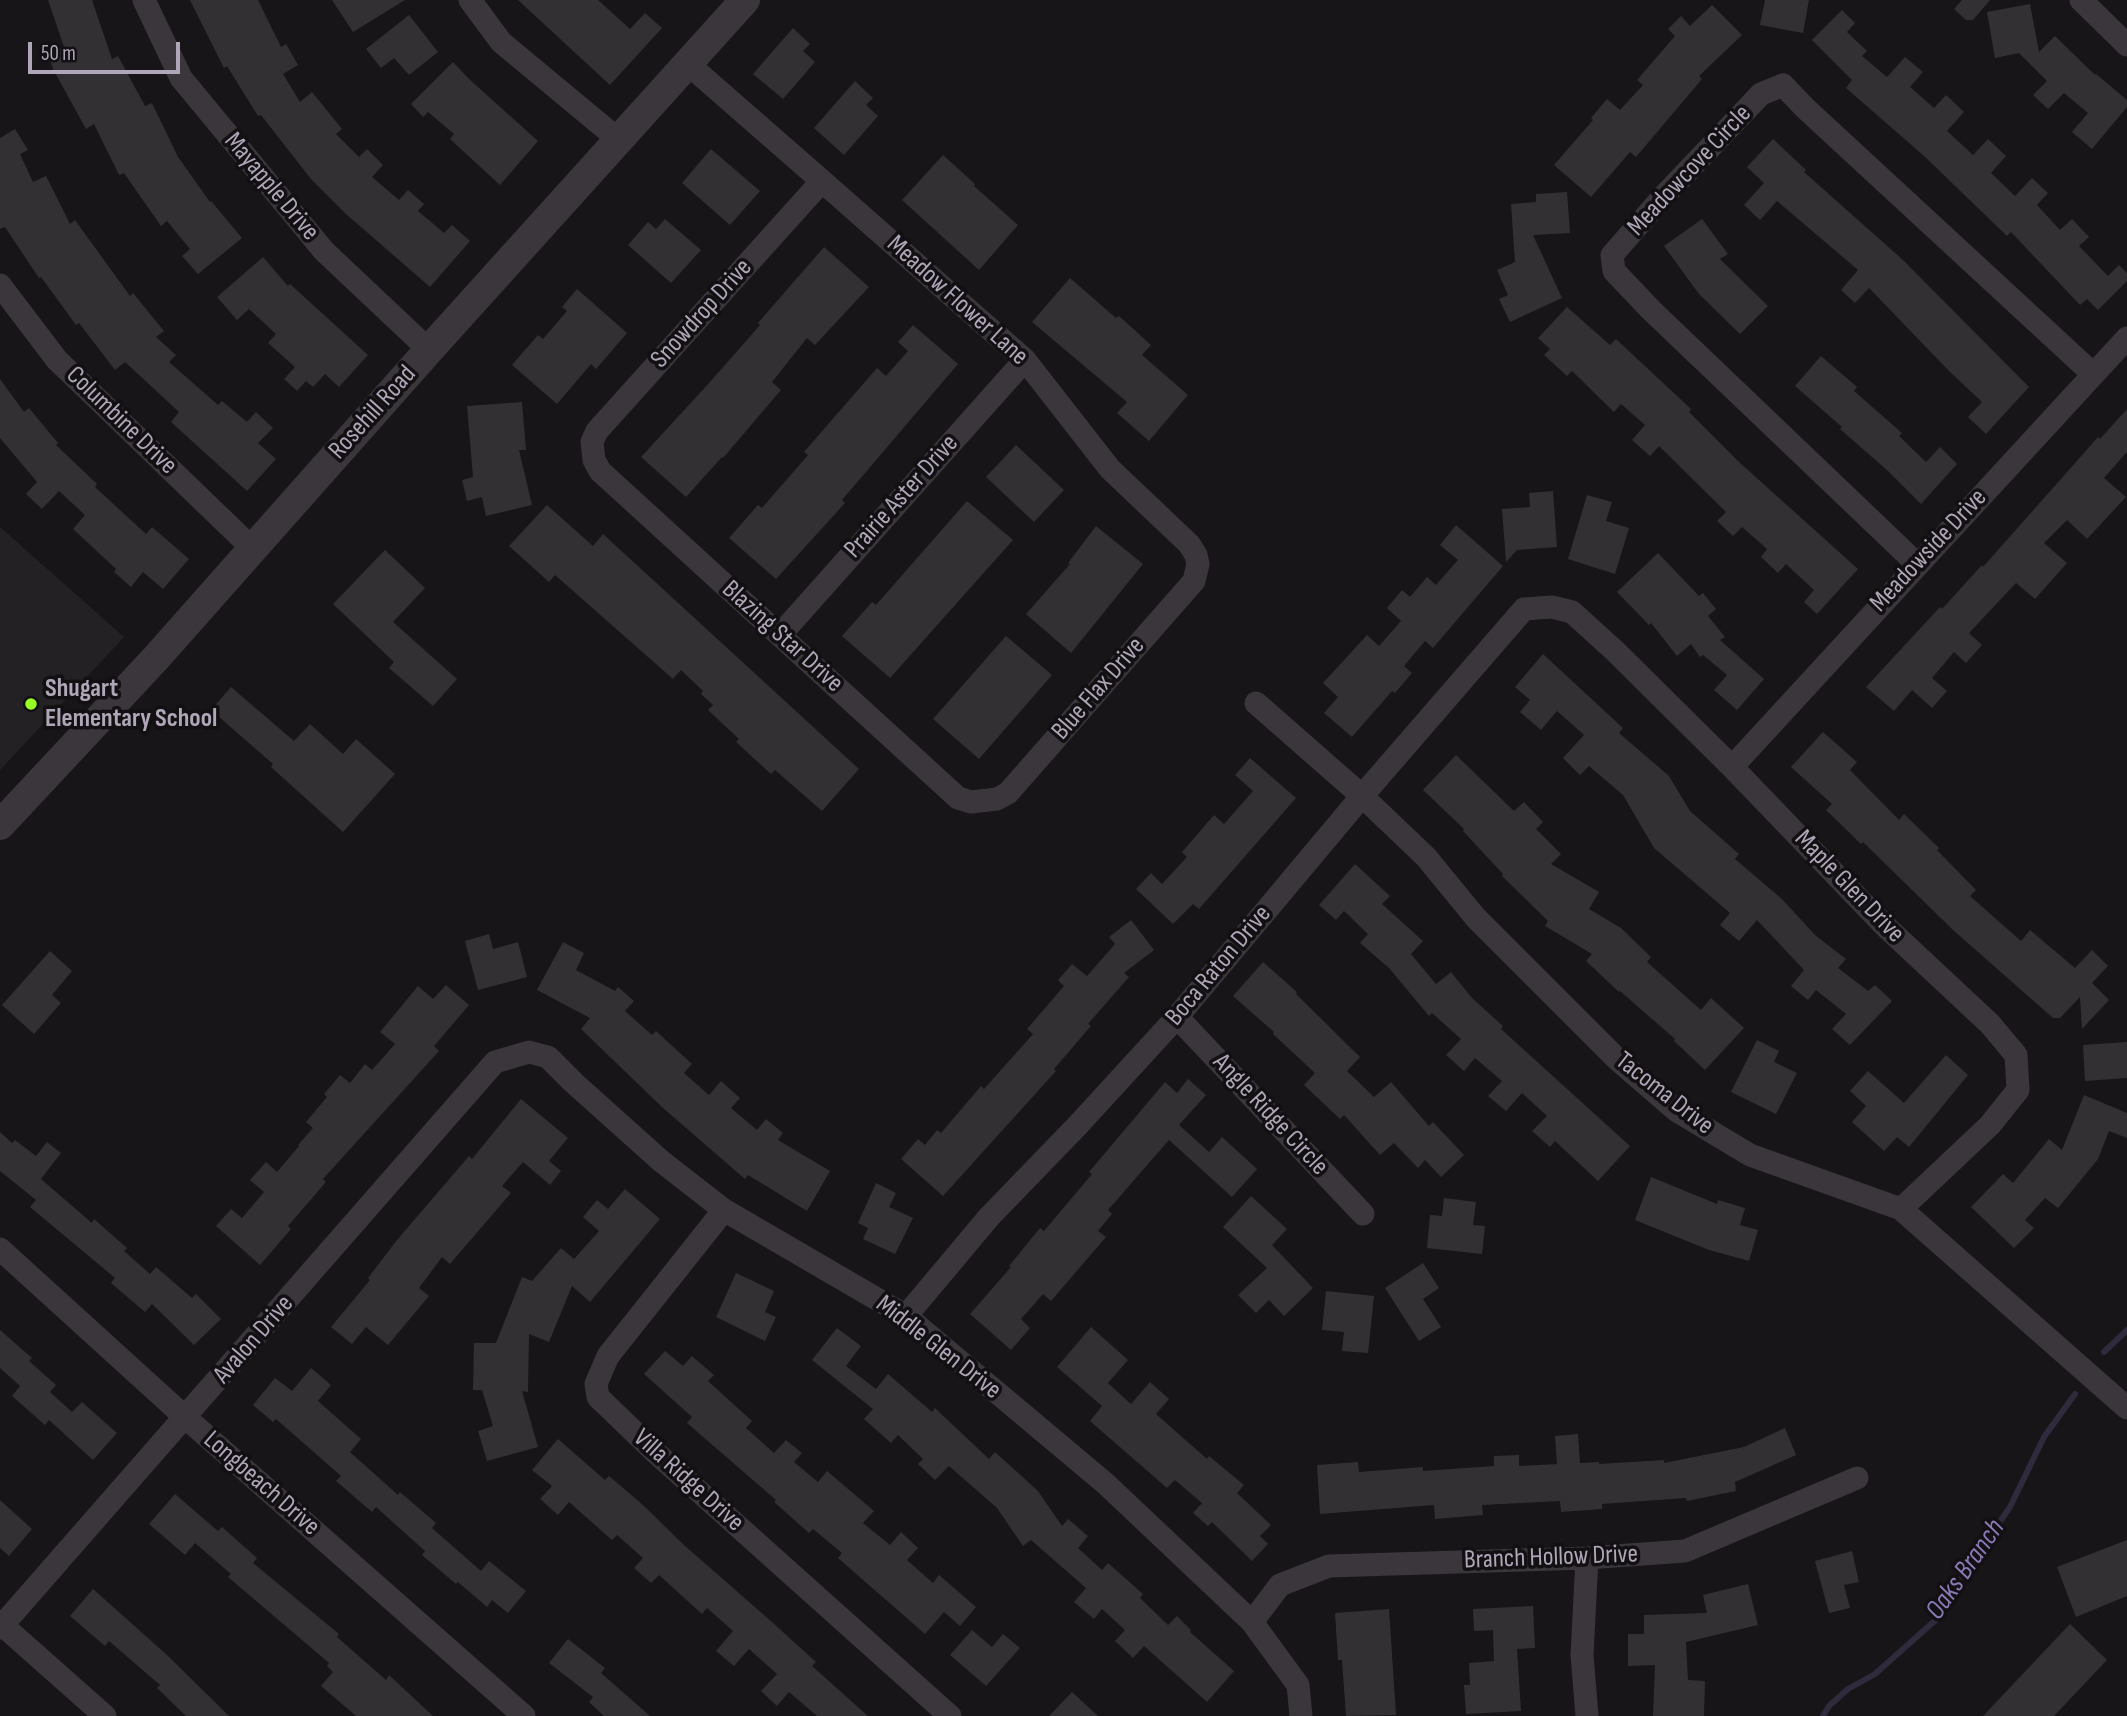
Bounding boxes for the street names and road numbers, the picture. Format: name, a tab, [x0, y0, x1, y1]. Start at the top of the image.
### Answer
street label: Meadowcove Circle	[1622, 99, 1758, 243]
street label: Mayapple Drive	[217, 127, 325, 247]
street label: Meadow Flower Lane	[880, 229, 1034, 373]
street label: Snowdrop Drive	[645, 253, 759, 375]
street label: Columbine Drive	[59, 360, 183, 482]
street label: Rosehill Road	[323, 360, 423, 466]
street label: Prairie Aster Drive	[838, 429, 966, 565]
street label: Meadowside Drive	[1864, 483, 1994, 619]
street label: Blazing Star Drive	[715, 575, 849, 699]
street label: Blue Flax Drive	[1046, 631, 1152, 747]
street label: Maple Glen Drive	[1788, 824, 1910, 950]
street label: Boca Raton Drive	[1160, 900, 1278, 1032]
street label: Tacoma Drive	[1609, 1046, 1719, 1142]
street label: Angle Ridge Circle	[1206, 1048, 1334, 1182]
street label: Avalon Drive	[207, 1289, 301, 1391]
street label: Middle Glen Drive	[869, 1289, 1007, 1407]
street label: Villa Ridge Drive	[626, 1423, 750, 1539]
street label: Longbeach Drive	[196, 1425, 326, 1543]
street label: Branch Hollow Drive	[1464, 1539, 1638, 1577]

